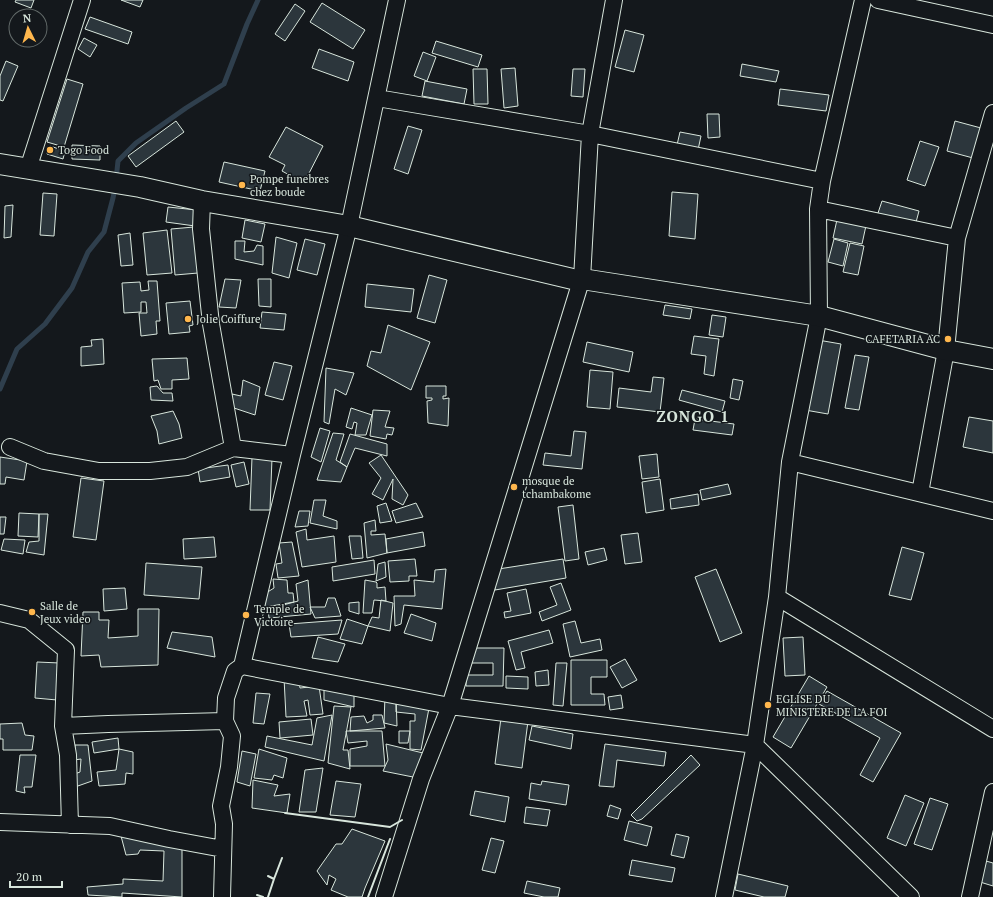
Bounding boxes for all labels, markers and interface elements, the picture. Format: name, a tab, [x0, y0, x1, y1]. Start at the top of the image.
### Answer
north arrow	[8, 8, 48, 48]
text: N	[22, 11, 33, 25]
place label: Togo Food	[58, 143, 109, 157]
marker: Togo Food	[45, 145, 55, 155]
place label: Pompe funebres chez boude	[250, 172, 329, 199]
marker: Pompe funebres chez boude	[237, 180, 247, 190]
place label: Jolie Coiffure	[196, 312, 261, 326]
marker: Jolie Coiffure	[183, 314, 193, 324]
place label: CAFETARIA AC	[865, 332, 940, 346]
marker: CAFETARIA AC	[943, 334, 953, 344]
district label: ZONGO 1	[656, 406, 730, 426]
place label: mosque de tchambakome	[522, 474, 591, 501]
marker: mosque de tchambakome	[509, 482, 519, 492]
place label: Salle de Jeux video	[40, 599, 91, 626]
place label: Temple de Victoire	[254, 602, 305, 629]
marker: Salle de Jeux video	[27, 607, 37, 617]
marker: Temple de Victoire	[241, 610, 251, 620]
place label: EGLISE DU MINISTERE DE LA FOI	[776, 692, 888, 719]
marker: EGLISE DU MINISTERE DE LA FOI	[763, 700, 773, 710]
scale bar	[10, 863, 62, 889]
text: 20 m	[16, 869, 43, 884]

